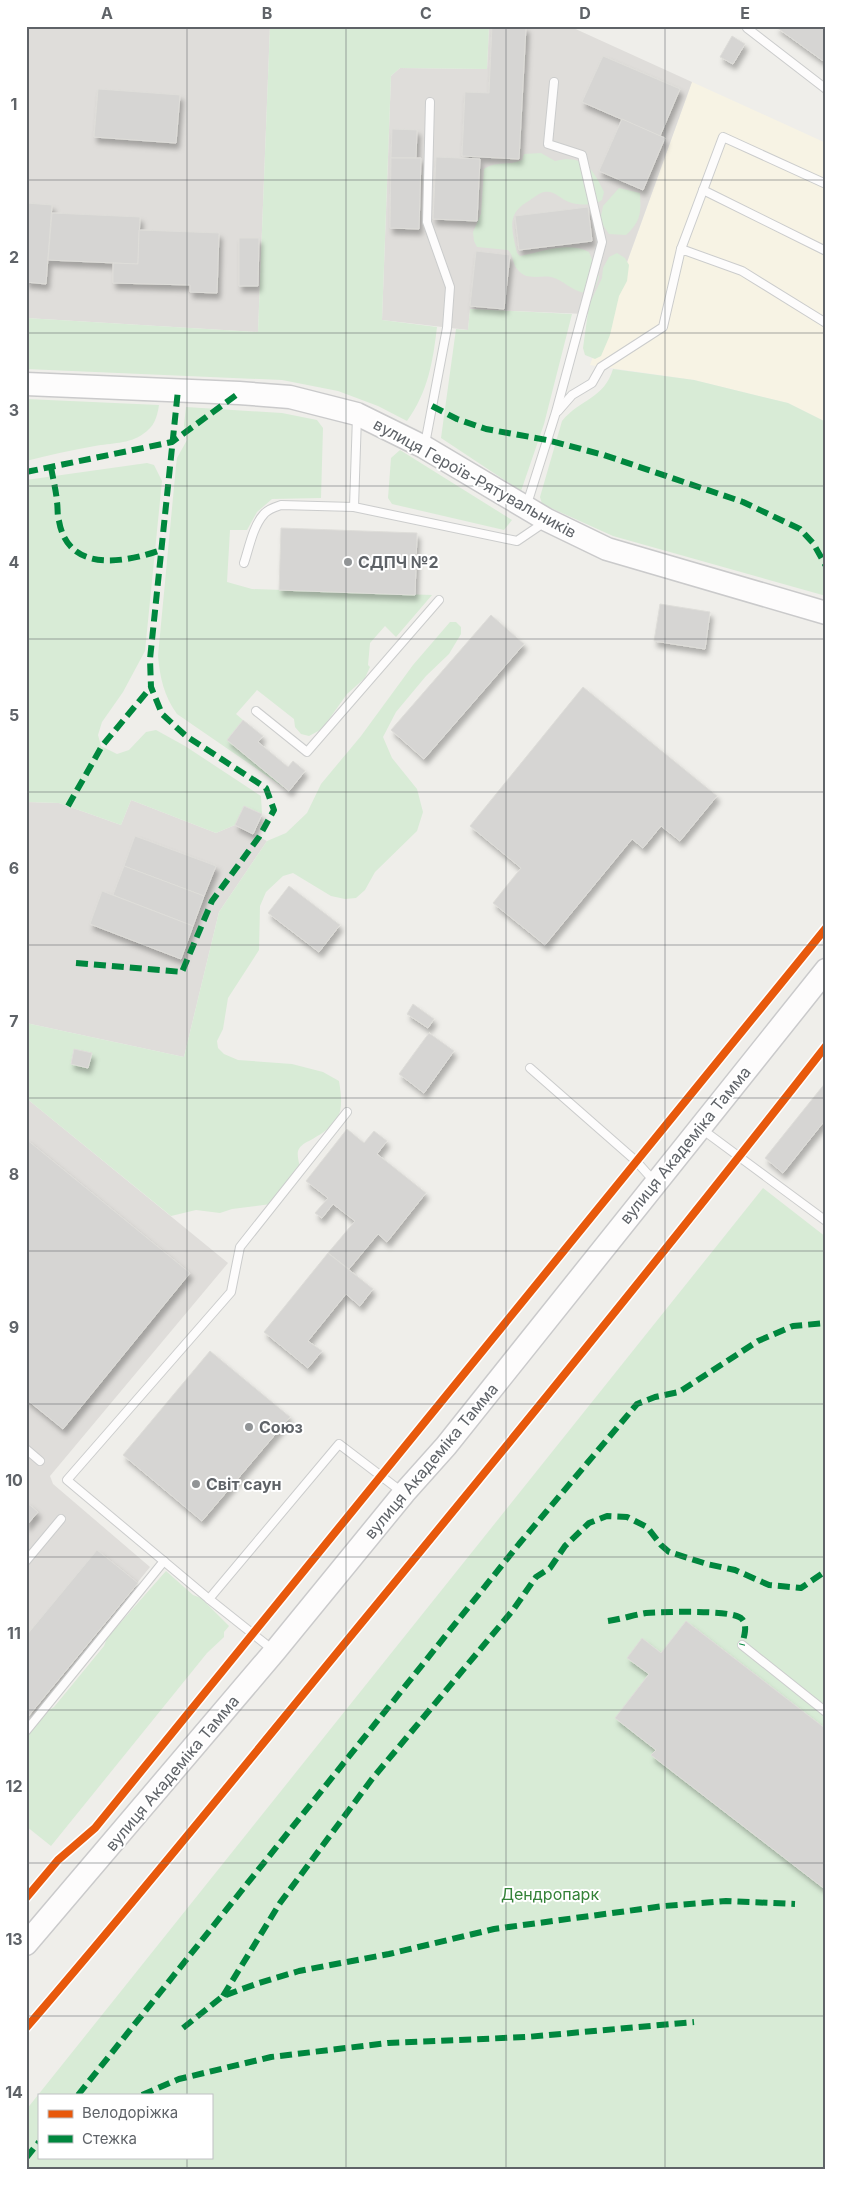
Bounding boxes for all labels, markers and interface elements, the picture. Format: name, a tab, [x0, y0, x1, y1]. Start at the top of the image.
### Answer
text: A	[101, 3, 113, 23]
text: B	[262, 3, 272, 23]
text: C	[420, 3, 432, 23]
text: D	[579, 3, 591, 23]
text: E	[740, 3, 750, 23]
text: 1	[11, 94, 17, 114]
text: 2	[9, 247, 19, 267]
text: 3	[9, 400, 19, 420]
street label: вулиця Героїв-Рятувальників	[370, 414, 580, 542]
text: 4	[9, 552, 20, 572]
place label: СДПЧ №2	[358, 552, 439, 572]
marker: СДПЧ №2	[342, 556, 354, 568]
text: 5	[9, 705, 19, 725]
text: 6	[9, 858, 19, 878]
text: 7	[9, 1011, 19, 1031]
street label: вулиця Академіка Тамма	[615, 1062, 755, 1228]
text: 8	[9, 1164, 19, 1184]
text: 9	[9, 1317, 19, 1337]
street label: вулиця Академіка Тамма	[360, 1379, 502, 1543]
place label: Союз	[259, 1417, 303, 1437]
marker: Союз	[243, 1421, 255, 1433]
text: 10	[5, 1470, 23, 1490]
place label: Світ саун	[206, 1474, 282, 1494]
marker: Світ саун	[190, 1478, 202, 1490]
text: 11	[7, 1623, 21, 1643]
street label: вулиця Академіка Тамма	[101, 1691, 243, 1855]
text: 12	[6, 1776, 22, 1796]
park label: Дендропарк	[501, 1884, 599, 1904]
text: 13	[5, 1929, 23, 1949]
text: 14	[5, 2082, 23, 2102]
legend	[38, 2094, 212, 2158]
text: Велодоріжка	[82, 2103, 178, 2122]
text: Стежка	[82, 2129, 137, 2148]

